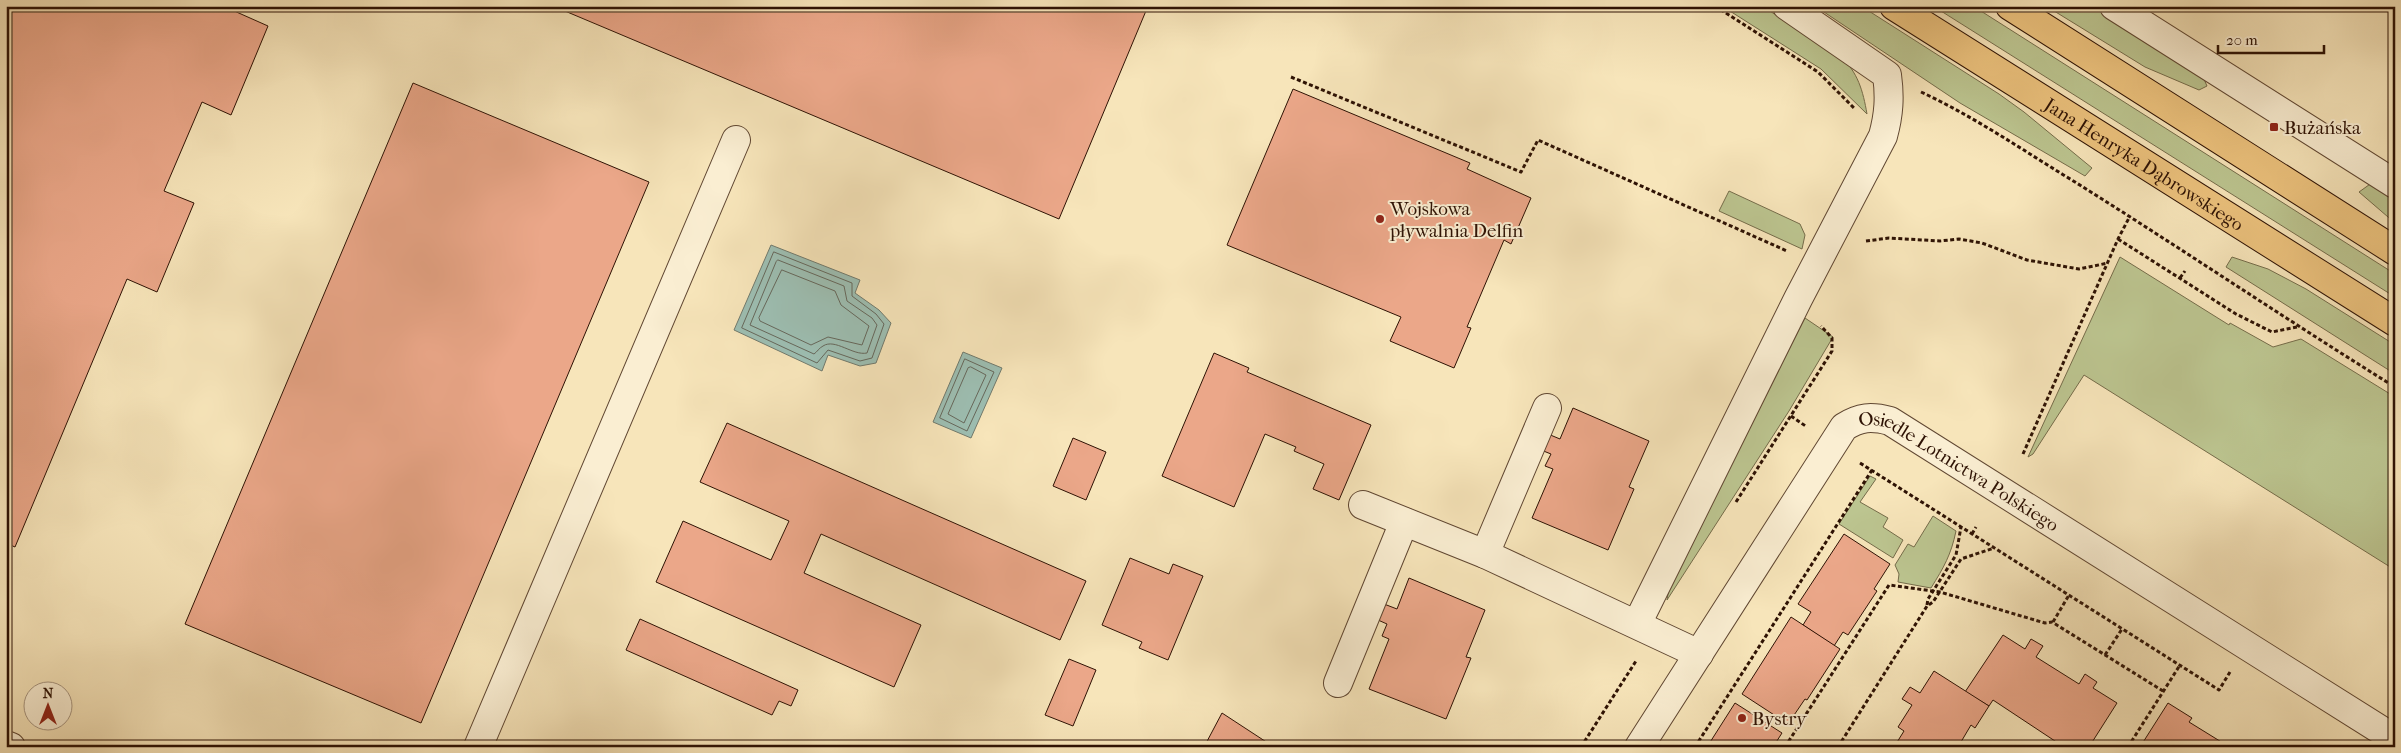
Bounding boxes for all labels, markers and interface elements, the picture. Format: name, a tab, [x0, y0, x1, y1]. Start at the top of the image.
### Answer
scale bar	[2218, 22, 2325, 54]
text: 20 m	[2226, 31, 2258, 49]
street label: Jana Henryka Dąbrowskiego	[2038, 93, 2248, 236]
place label: Bużańska	[2284, 117, 2361, 139]
marker: Bużańska	[2268, 121, 2280, 133]
place label: Wojskowa pływalnia Delfin	[1389, 198, 1523, 242]
marker: Wojskowa pływalnia Delfin	[1374, 213, 1386, 225]
street label: Osiedle Lotnictwa Polskiego	[1857, 408, 2063, 537]
north arrow	[22, 680, 72, 730]
text: N	[43, 685, 54, 702]
place label: Bystry	[1752, 708, 1807, 730]
marker: Bystry	[1736, 712, 1748, 724]

